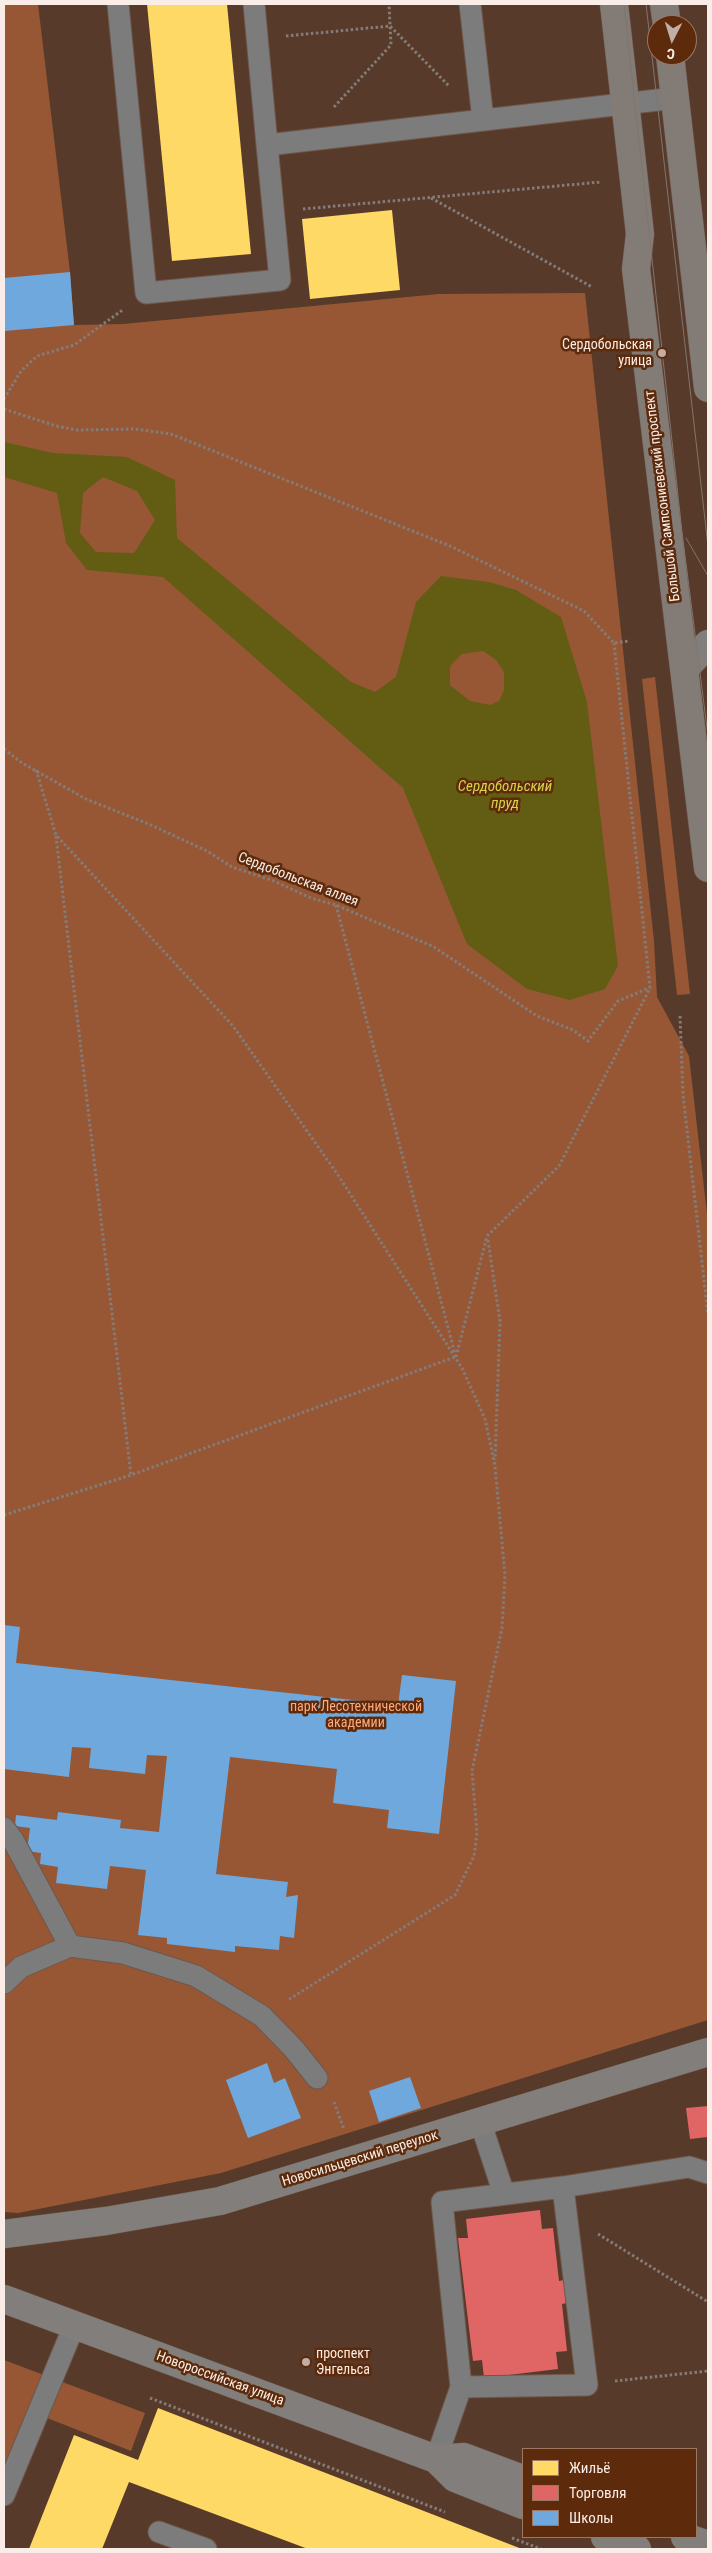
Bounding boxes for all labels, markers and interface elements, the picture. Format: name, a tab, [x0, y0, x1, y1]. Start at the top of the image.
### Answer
north arrow	[647, 15, 697, 65]
text: С	[666, 46, 675, 62]
place label: Сердобольская улица	[562, 337, 652, 370]
marker: Сердобольская улица	[656, 347, 668, 359]
street label: Большой Сампсониевский проспект	[642, 390, 684, 602]
water label: Сердобольский пруд	[458, 778, 552, 813]
street label: Сердобольская аллея	[235, 849, 361, 911]
park label: парк Лесотехнической академии	[290, 1699, 422, 1731]
street label: Новосильцевский переулок	[280, 2127, 440, 2191]
place label: проспект Энгельса	[316, 2346, 370, 2378]
street label: Новороссийская улица	[154, 2348, 286, 2410]
marker: проспект Энгельса	[300, 2356, 312, 2368]
legend	[522, 2448, 697, 2538]
text: Жильё	[569, 2459, 610, 2477]
text: Торговля	[569, 2484, 626, 2502]
text: Школы	[569, 2509, 614, 2527]

